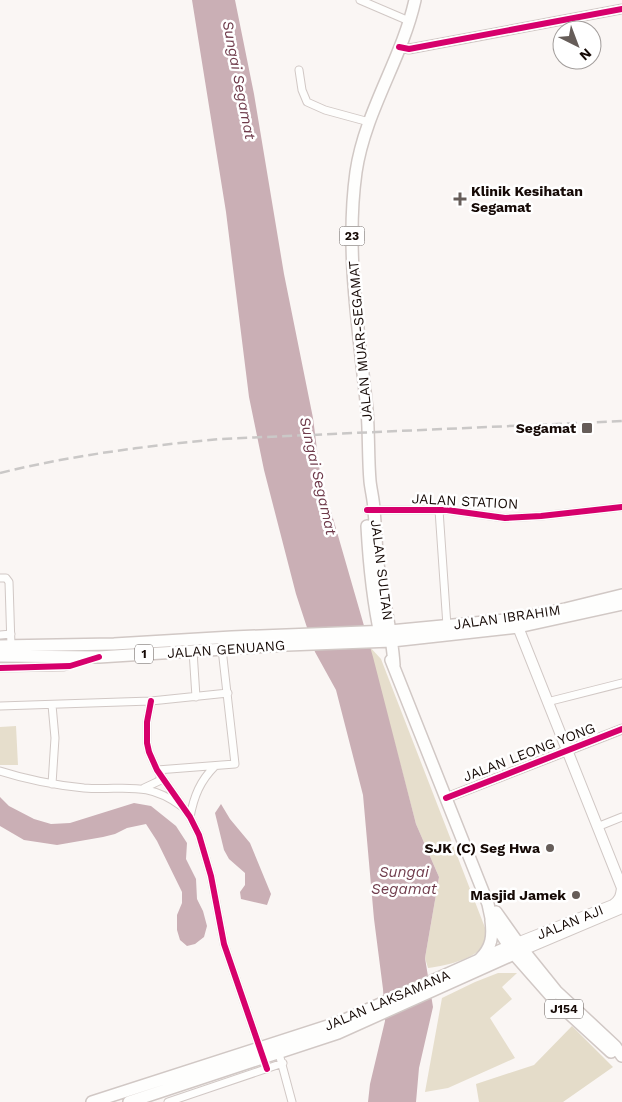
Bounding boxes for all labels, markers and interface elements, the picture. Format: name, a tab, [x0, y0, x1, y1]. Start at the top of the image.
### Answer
water label: Sungai Segamat	[219, 19, 260, 142]
north arrow	[552, 20, 602, 70]
text: N	[576, 45, 595, 64]
place label: Klinik Kesihatan Segamat	[471, 183, 583, 215]
marker: Klinik Kesihatan Segamat	[453, 192, 467, 206]
road number: 23	[340, 227, 364, 246]
street label: JALAN MUAR-SEGAMAT	[345, 259, 375, 422]
water label: Sungai Segamat	[296, 415, 341, 538]
place label: Segamat	[516, 420, 576, 436]
marker: Segamat	[580, 421, 594, 435]
street label: JALAN STATION	[411, 490, 519, 512]
street label: JALAN SULTAN	[368, 519, 396, 621]
street label: JALAN IBRAHIM	[453, 602, 561, 632]
street label: JALAN GENUANG	[167, 637, 285, 661]
road number: 1	[135, 644, 153, 664]
street label: JALAN LEONG YONG	[461, 719, 597, 785]
place label: SJK (C) Seg Hwa	[425, 840, 541, 856]
marker: SJK (C) Seg Hwa	[544, 842, 556, 854]
water label: Sungai Segamat	[371, 863, 438, 898]
place label: Masjid Jamek	[470, 887, 566, 903]
marker: Masjid Jamek	[570, 889, 582, 901]
street label: JALAN AJI	[534, 901, 606, 943]
street label: JALAN LAKSAMANA	[322, 966, 452, 1034]
road number: J154	[545, 1000, 583, 1019]

